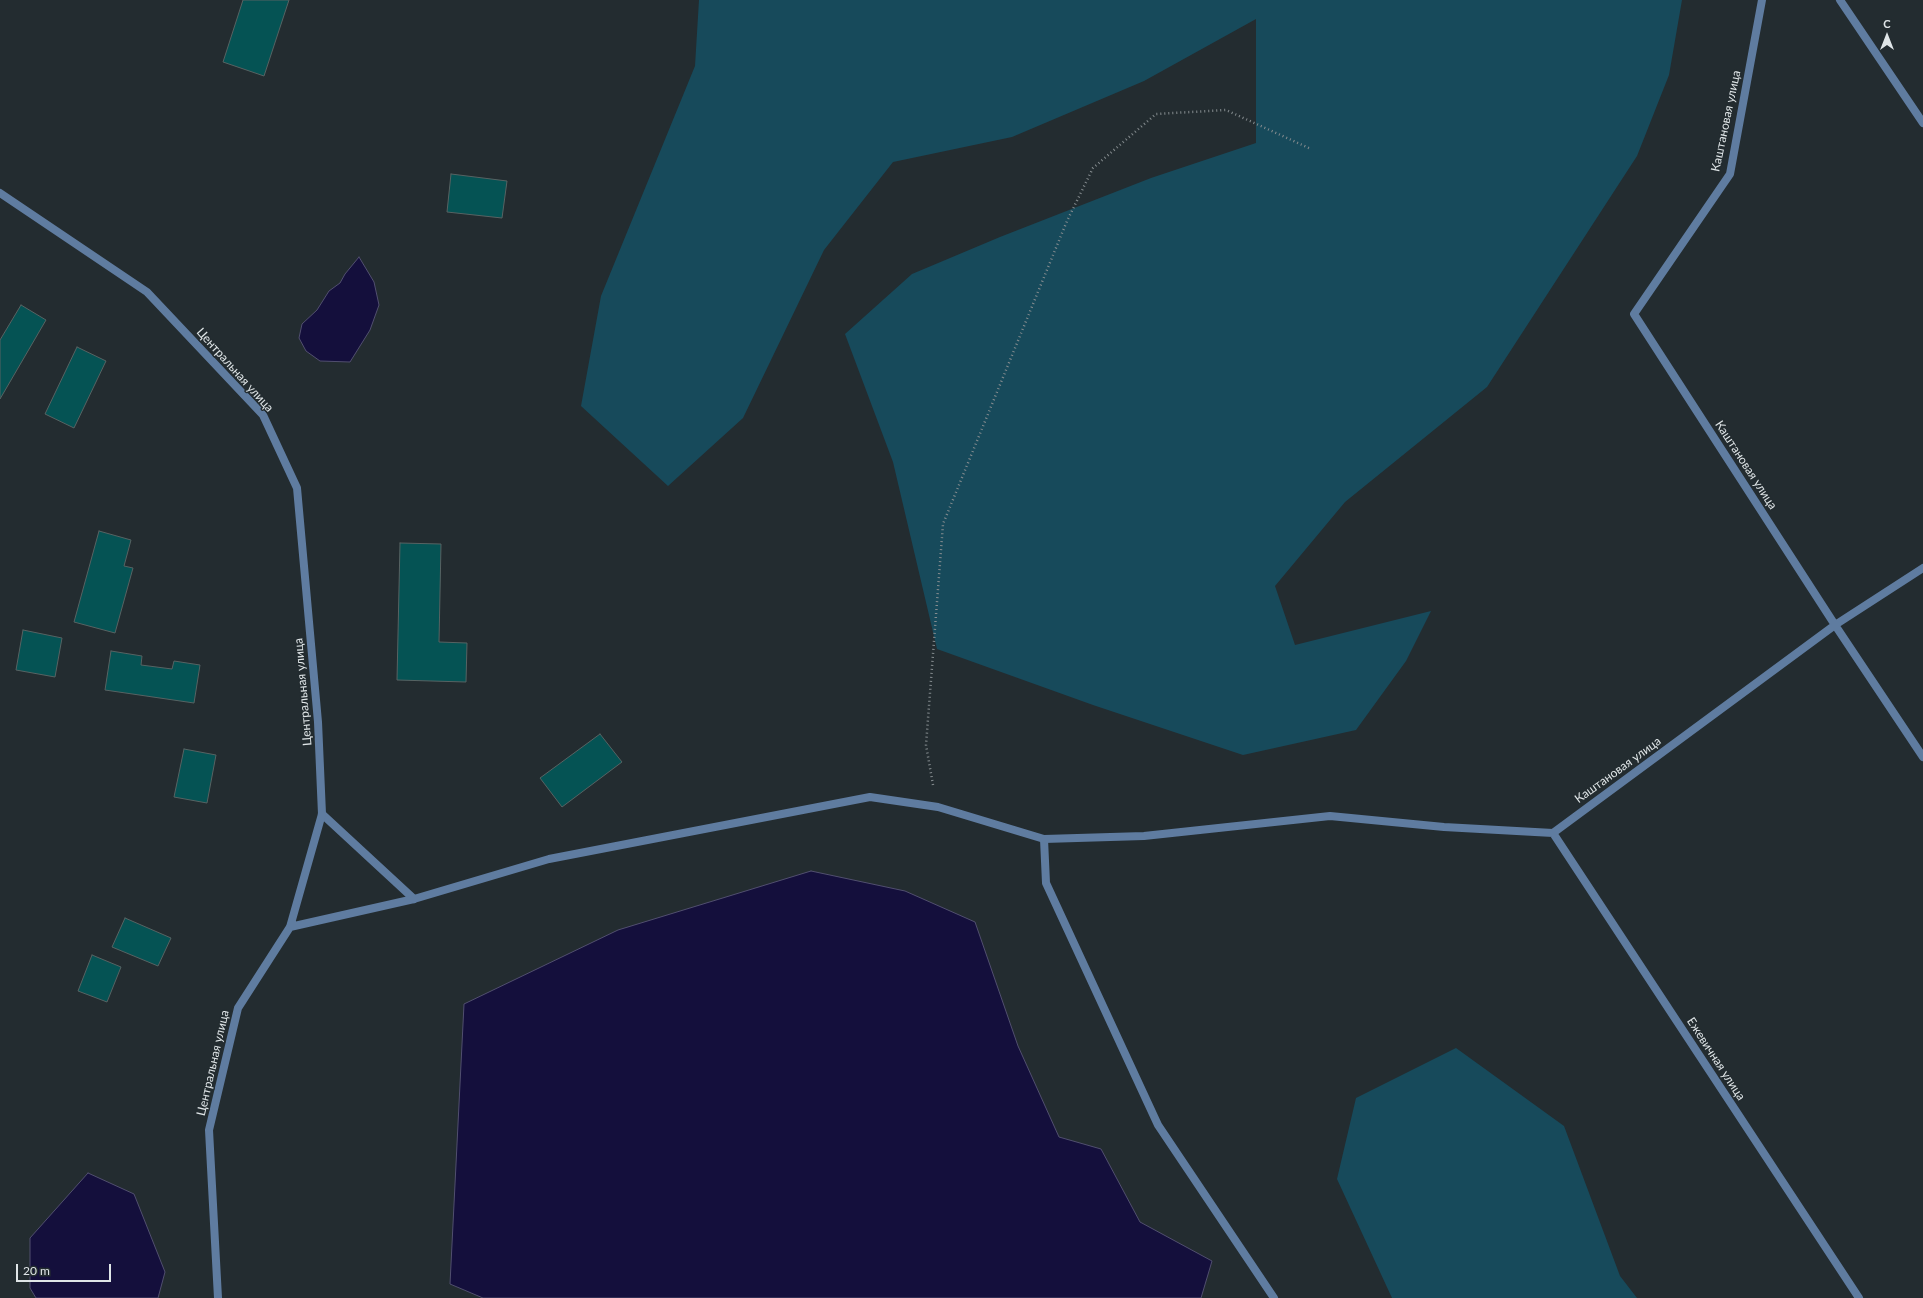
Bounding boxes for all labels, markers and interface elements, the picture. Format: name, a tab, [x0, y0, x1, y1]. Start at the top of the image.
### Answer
north arrow	[1867, 16, 1907, 56]
text: С	[1883, 17, 1891, 30]
street label: Каштановая улица	[1708, 69, 1744, 173]
street label: Центральная улица	[193, 325, 277, 415]
street label: Каштановая улица	[1712, 418, 1780, 512]
street label: Центральная улица	[291, 638, 315, 746]
street label: Каштановая улица	[1572, 734, 1664, 806]
street label: Центральная улица	[194, 1009, 232, 1117]
street label: Ежевичная улица	[1684, 1015, 1748, 1103]
scale bar	[18, 1256, 113, 1282]
text: 20 m	[23, 1263, 50, 1278]

